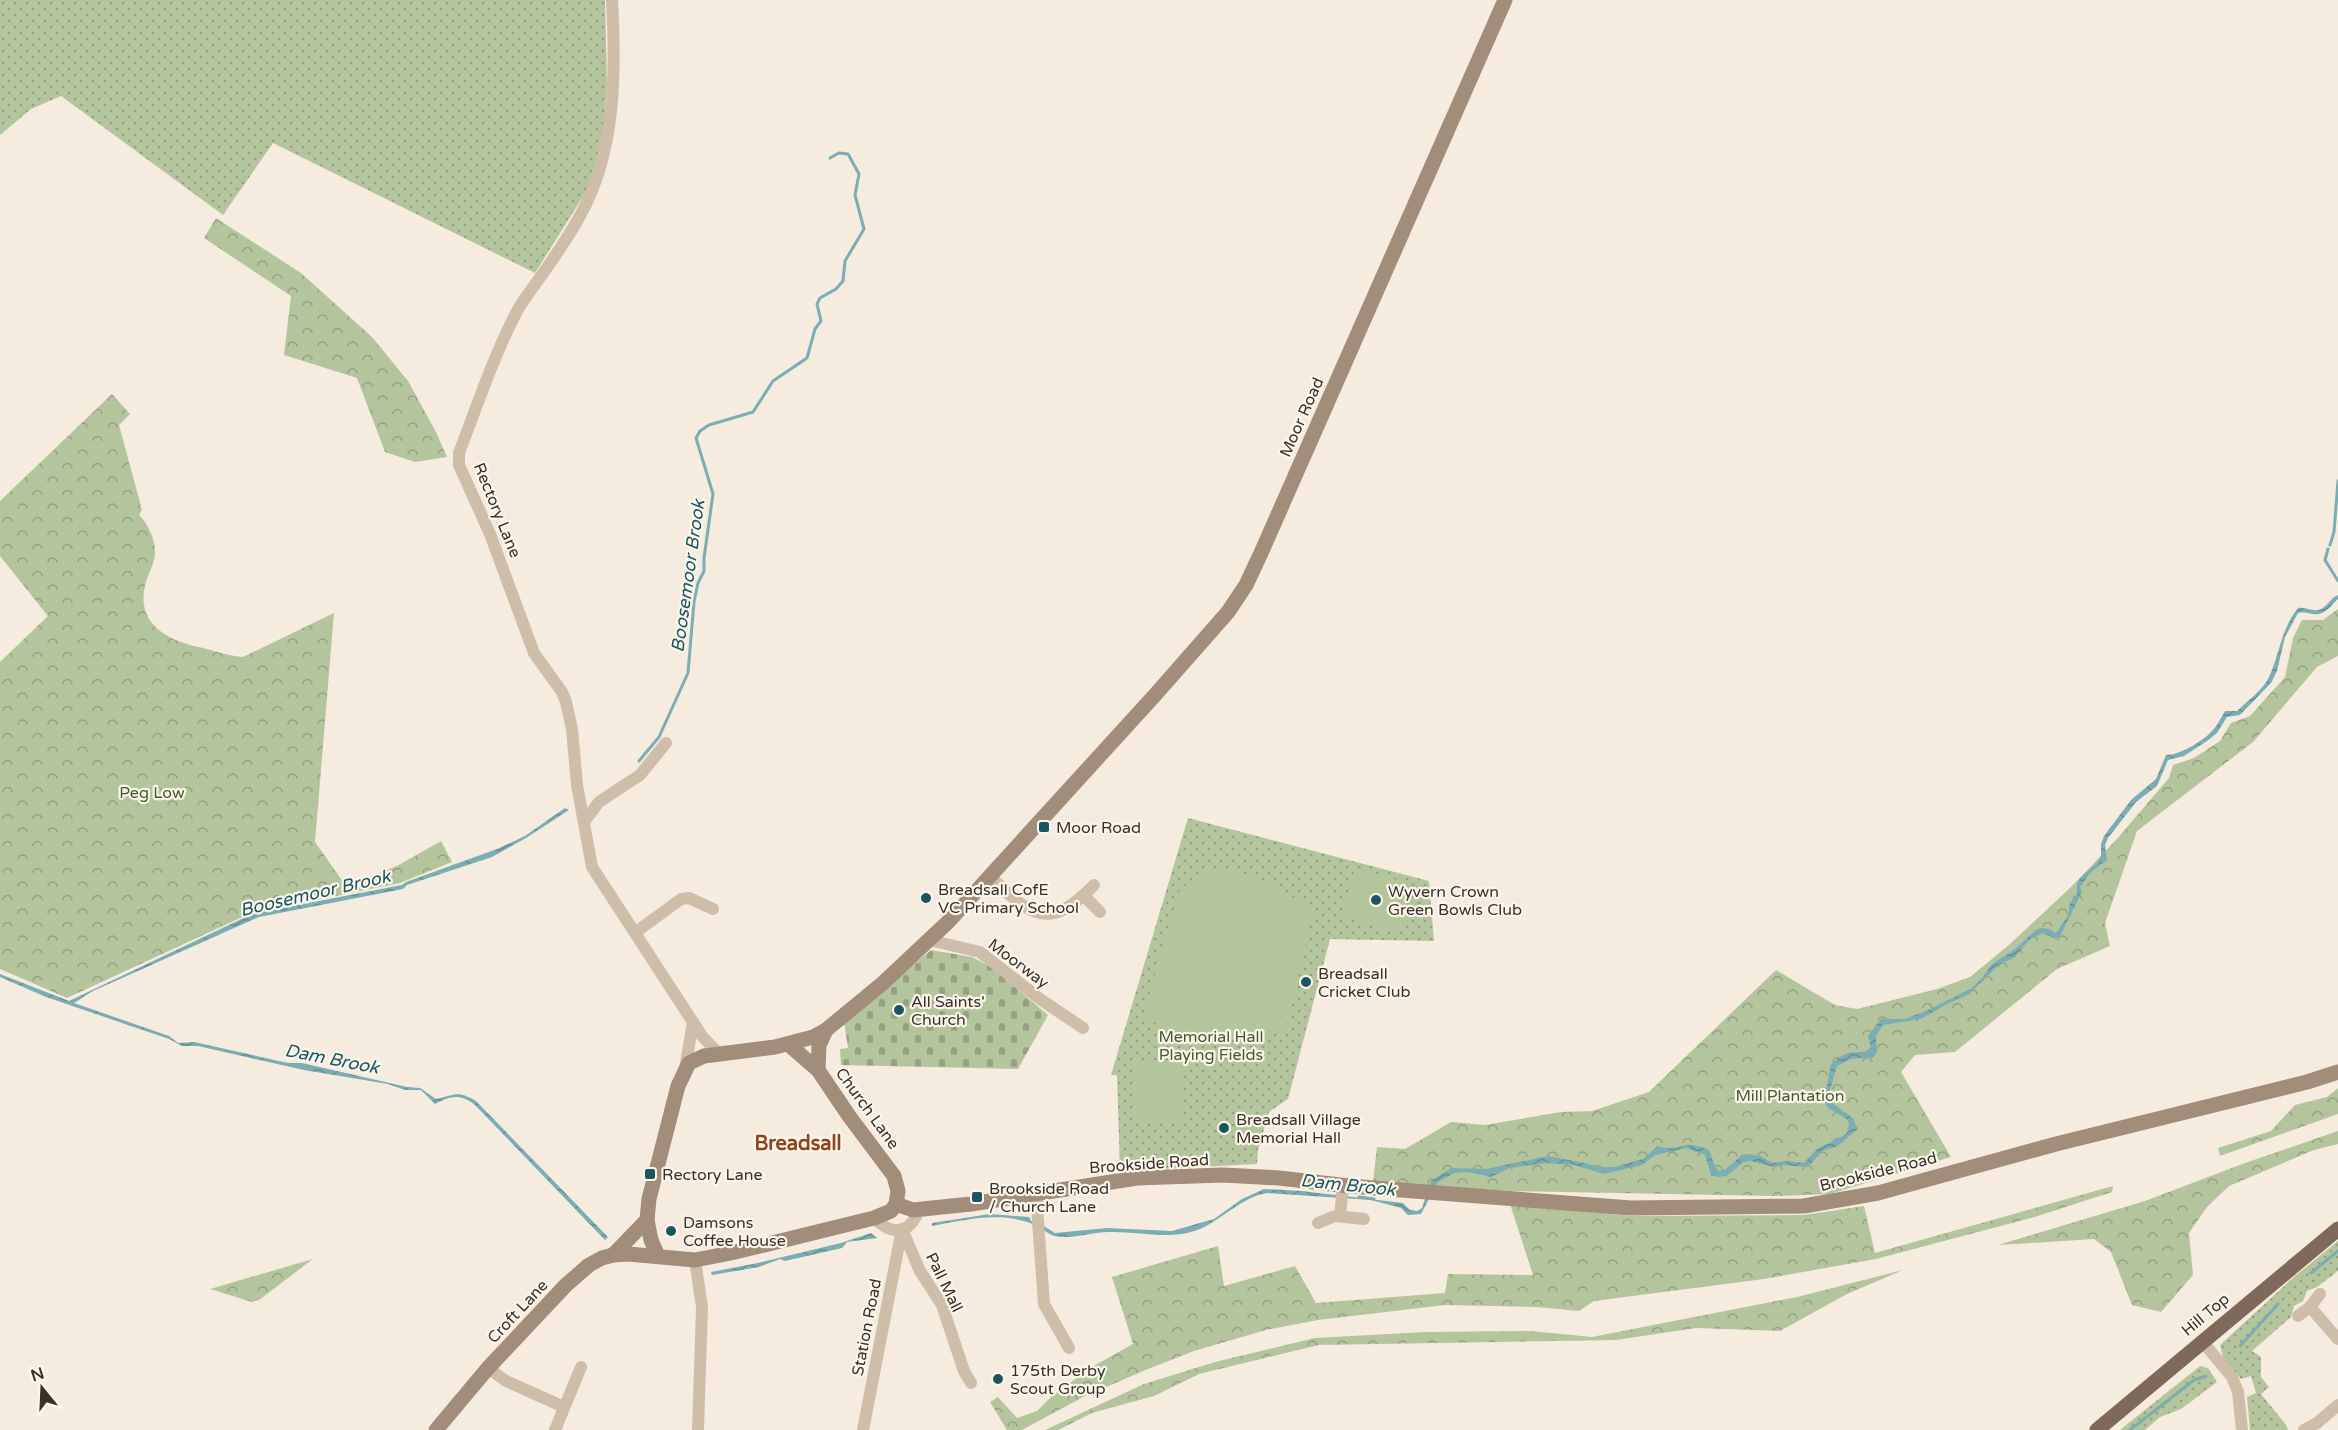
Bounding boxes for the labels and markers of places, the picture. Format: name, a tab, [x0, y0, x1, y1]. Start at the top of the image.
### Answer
place label: Moor Road	[1056, 818, 1141, 838]
marker: Moor Road	[1037, 820, 1051, 834]
place label: Breadsall CofE VC Primary School	[938, 880, 1079, 918]
place label: Wyvern Crown Green Bowls Club	[1388, 882, 1522, 920]
marker: Breadsall CofE VC Primary School	[919, 891, 933, 905]
marker: Wyvern Crown Green Bowls Club	[1369, 893, 1383, 907]
place label: Breadsall Cricket Club	[1318, 964, 1411, 1002]
marker: Breadsall Cricket Club	[1299, 975, 1313, 989]
place label: All Saints' Church	[911, 992, 985, 1030]
marker: All Saints' Church	[892, 1003, 906, 1017]
place label: Breadsall Village Memorial Hall	[1236, 1110, 1361, 1148]
marker: Breadsall Village Memorial Hall	[1217, 1121, 1231, 1135]
place label: Rectory Lane	[662, 1165, 763, 1185]
marker: Rectory Lane	[643, 1167, 657, 1181]
place label: Brookside Road / Church Lane	[989, 1179, 1109, 1217]
marker: Brookside Road / Church Lane	[970, 1190, 984, 1204]
place label: Damsons Coffee House	[683, 1213, 786, 1251]
marker: Damsons Coffee House	[664, 1224, 678, 1238]
place label: 175th Derby Scout Group	[1010, 1361, 1106, 1399]
marker: 175th Derby Scout Group	[991, 1372, 1005, 1386]

